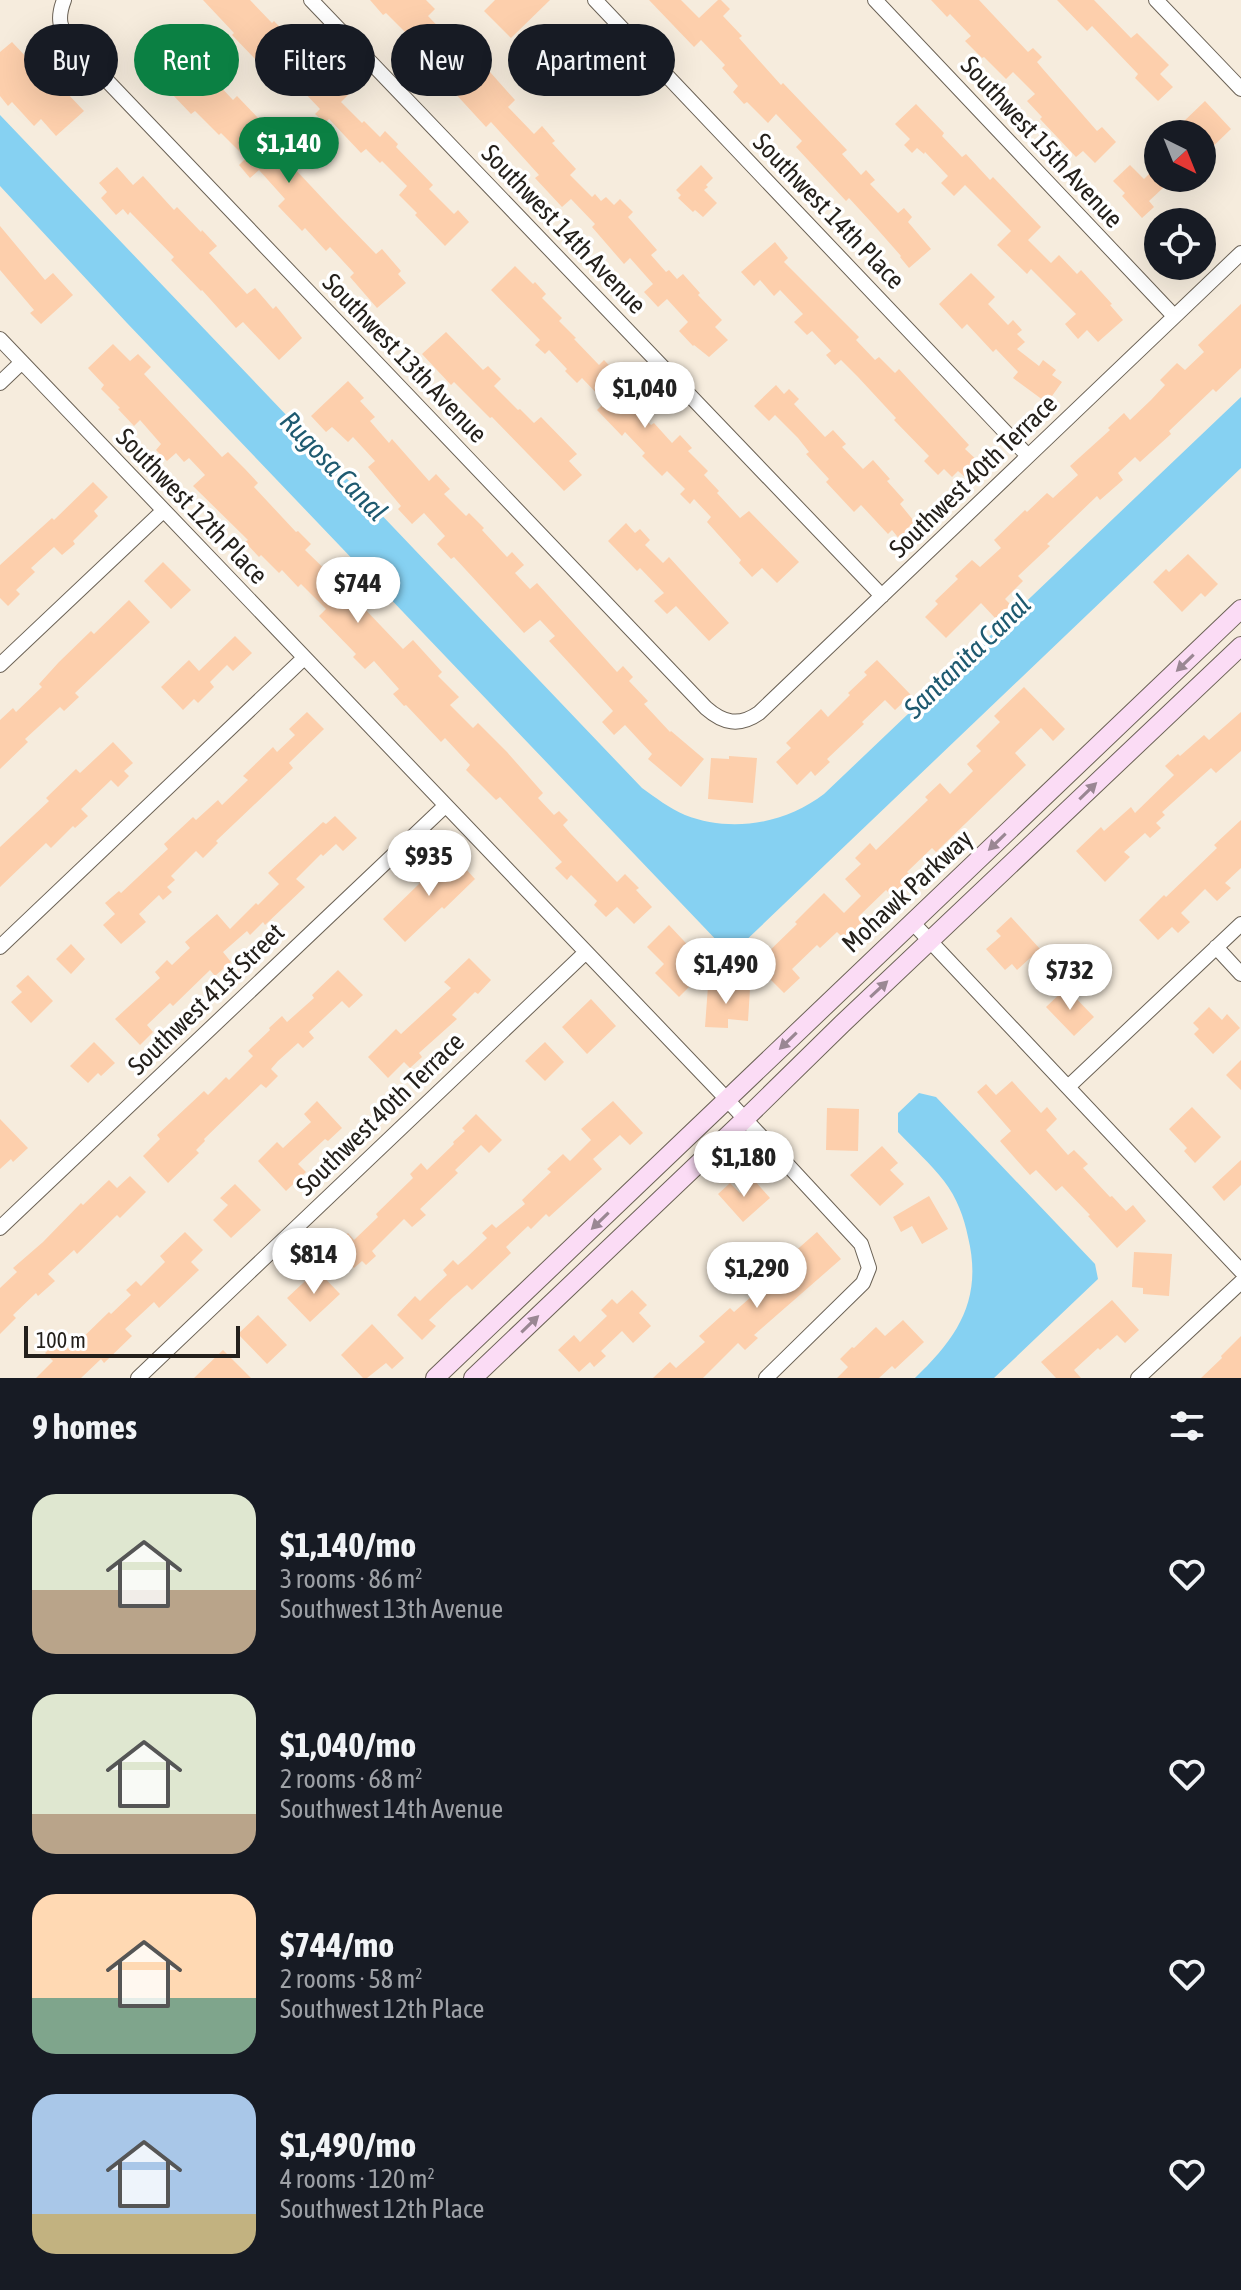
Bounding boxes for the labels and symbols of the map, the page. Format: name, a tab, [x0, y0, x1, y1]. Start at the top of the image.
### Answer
street label: Southwest 15th Avenue	[955, 50, 1129, 234]
pin: $1,140	[224, 117, 354, 185]
north arrow	[1144, 120, 1216, 192]
street label: Southwest 14th Place	[747, 127, 911, 295]
street label: Southwest 14th Avenue	[476, 138, 652, 320]
street label: Southwest 13th Avenue	[317, 267, 493, 449]
pin: $1,040	[580, 362, 710, 430]
street label: Southwest 40th Terrace	[883, 388, 1063, 564]
water label: Rugosa Canal	[274, 405, 394, 527]
street label: Southwest 12th Place	[110, 422, 274, 590]
pin: $744	[311, 557, 405, 625]
water label: Santanita Canal	[896, 588, 1037, 725]
one-way arrow	[1175, 653, 1194, 671]
one-way arrow	[1078, 783, 1097, 801]
street label: Mohawk Parkway	[836, 823, 978, 959]
pin: $935	[382, 830, 476, 898]
one-way arrow	[987, 833, 1006, 851]
street label: Southwest 41st Street	[122, 917, 290, 1081]
pin: $1,490	[661, 938, 791, 1006]
pin: $732	[1023, 944, 1117, 1012]
one-way arrow	[869, 981, 888, 999]
street label: Southwest 40th Terrace	[290, 1026, 470, 1202]
one-way arrow	[779, 1031, 798, 1049]
pin: $1,180	[679, 1131, 809, 1199]
one-way arrow	[591, 1211, 610, 1229]
pin: $814	[267, 1228, 361, 1296]
pin: $1,290	[692, 1242, 822, 1310]
one-way arrow	[520, 1316, 539, 1334]
scale bar	[24, 1322, 240, 1358]

